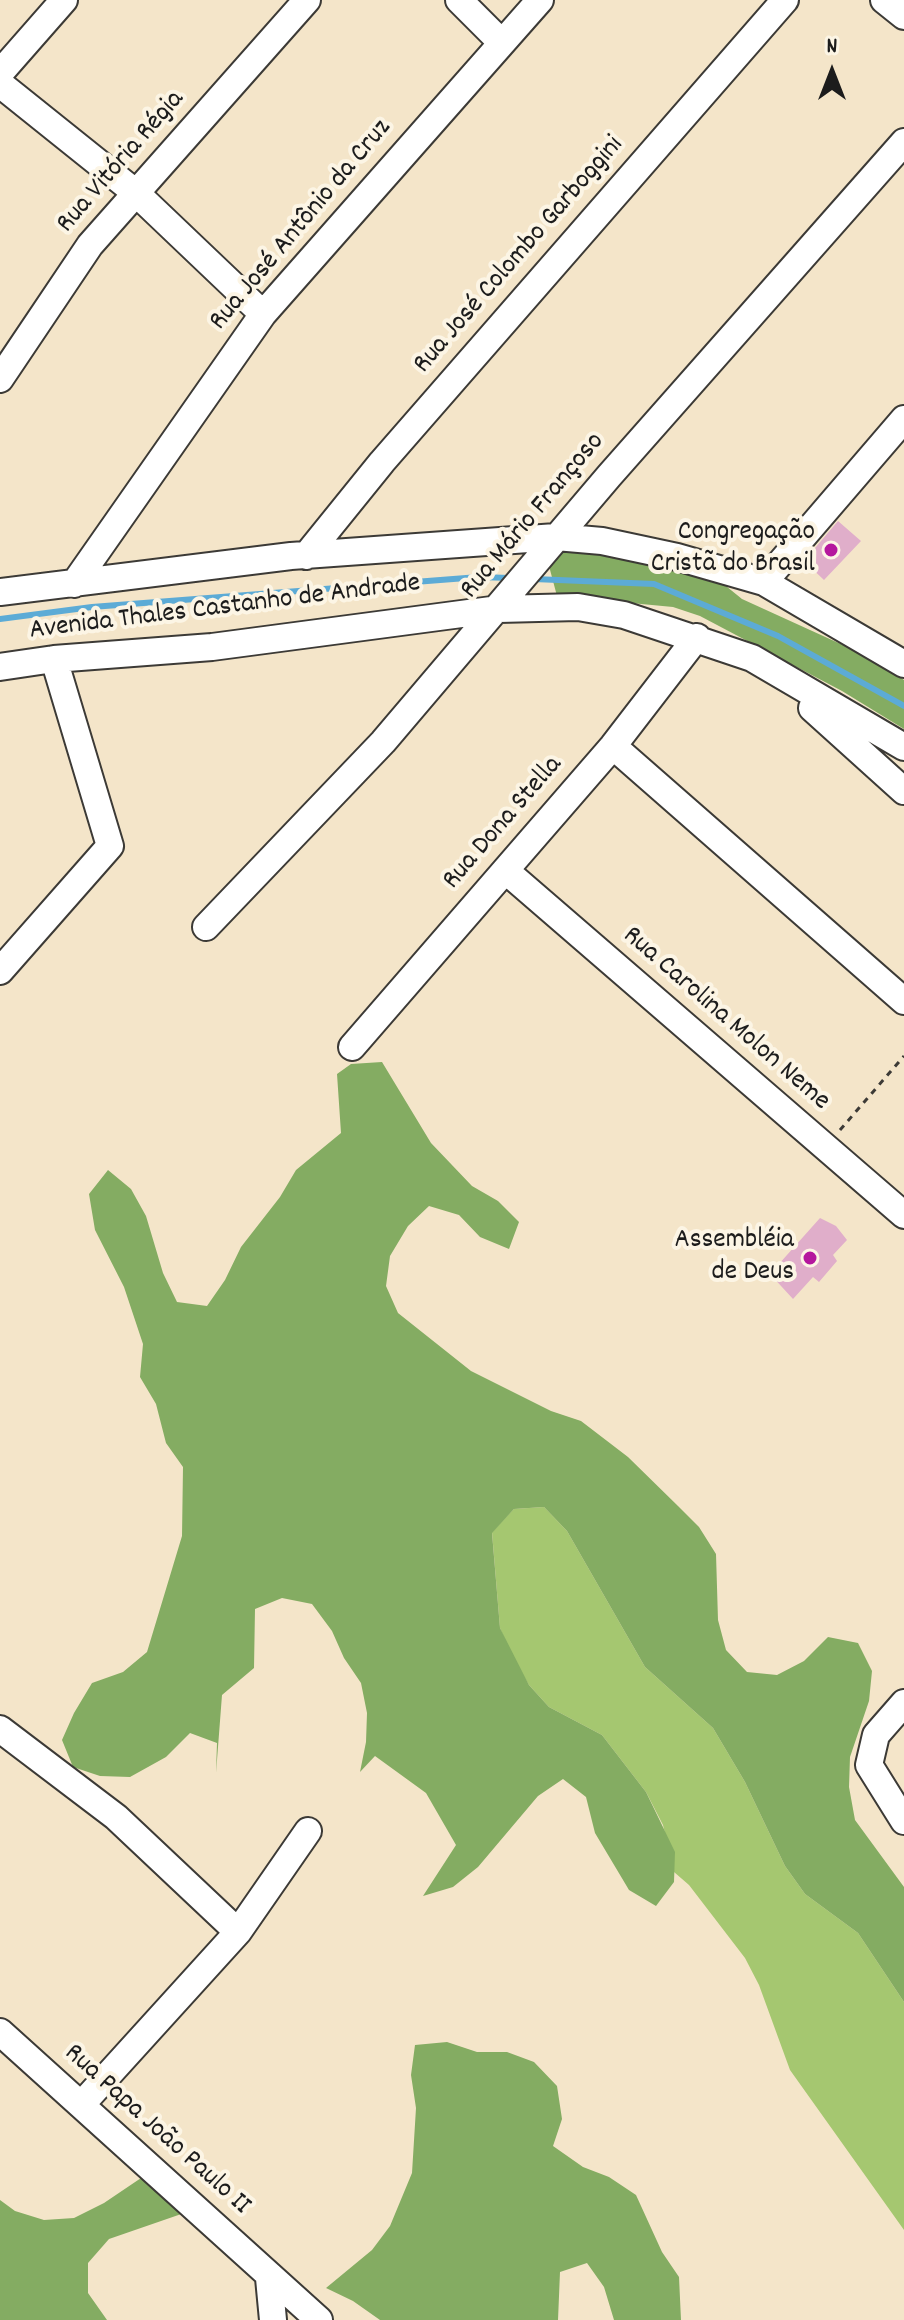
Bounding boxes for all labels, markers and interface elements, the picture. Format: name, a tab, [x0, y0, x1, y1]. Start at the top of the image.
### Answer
north arrow	[792, 32, 872, 112]
text: N	[827, 32, 837, 63]
street label: Rua Vitória Régia	[51, 85, 193, 241]
street label: Rua José Antônio da Cruz	[204, 113, 400, 339]
street label: Rua José Colombo Garboggini	[408, 130, 632, 382]
street label: Rua Mário Françoso	[455, 427, 613, 607]
place label: Congregação Cristã do Brasil	[651, 517, 815, 583]
marker: Congregação Cristã do Brasil	[822, 541, 840, 559]
street label: Avenida Thales Castanho de Andrade	[28, 568, 422, 650]
street label: Rua Dona Stella	[437, 750, 571, 898]
street label: Rua Carolina Molon Neme	[614, 921, 836, 1119]
place label: Assembléia de Deus	[674, 1225, 794, 1291]
marker: Assembléia de Deus	[801, 1249, 819, 1267]
street label: Rua Papa João Paulo II	[56, 2038, 256, 2224]

